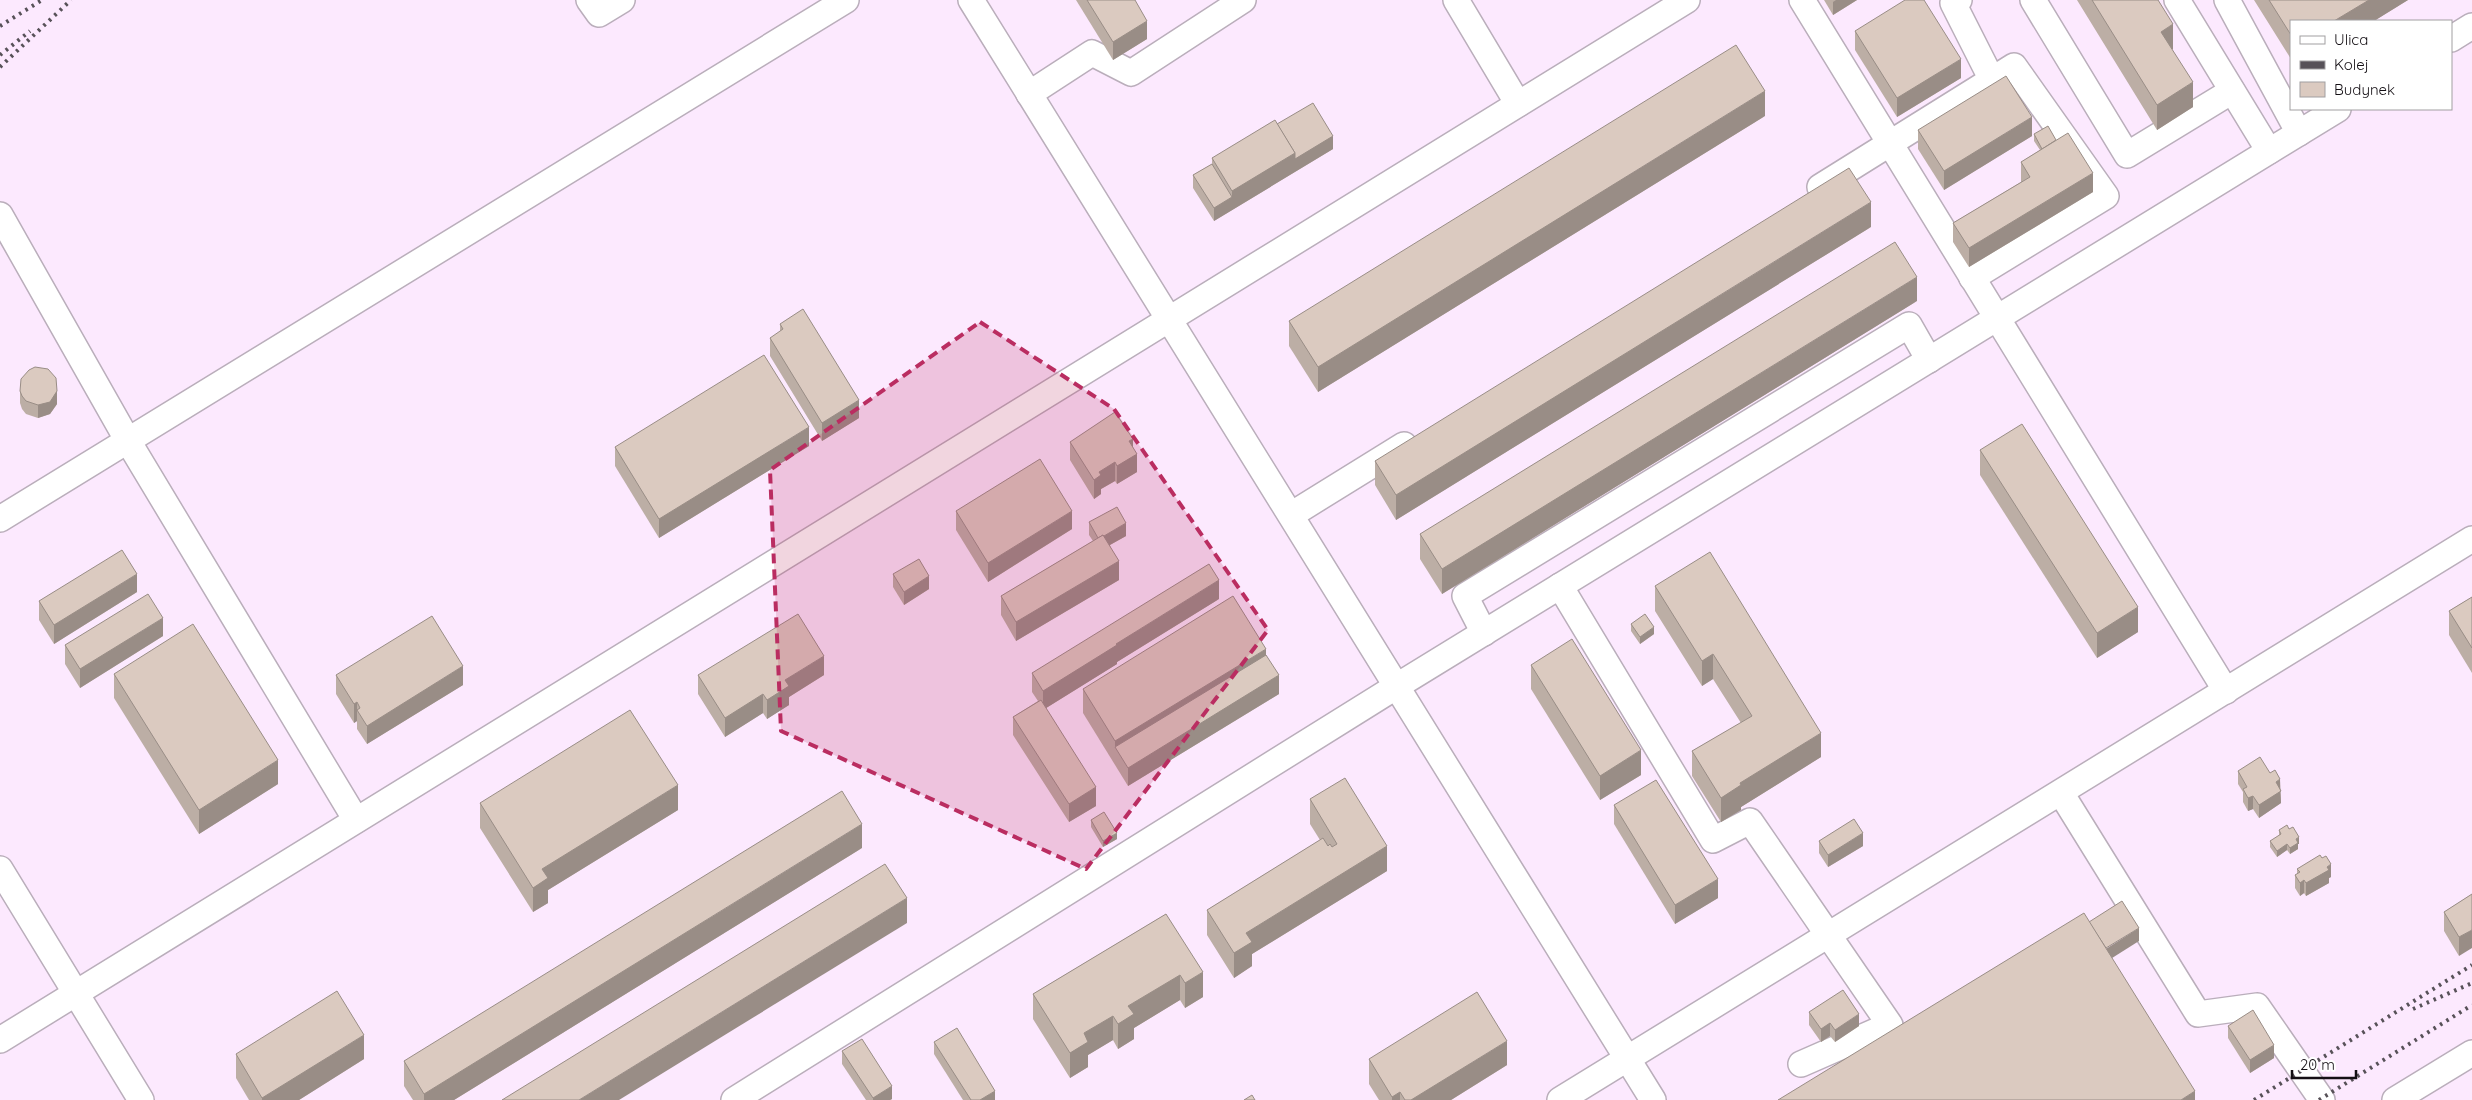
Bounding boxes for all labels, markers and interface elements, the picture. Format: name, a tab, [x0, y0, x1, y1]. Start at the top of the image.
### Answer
legend	[2290, 20, 2452, 110]
text: Ulica	[2334, 30, 2368, 49]
text: Kolej	[2334, 55, 2369, 74]
text: Budynek	[2334, 80, 2395, 99]
scale bar	[2292, 1048, 2356, 1080]
text: 20 m	[2300, 1055, 2335, 1074]

